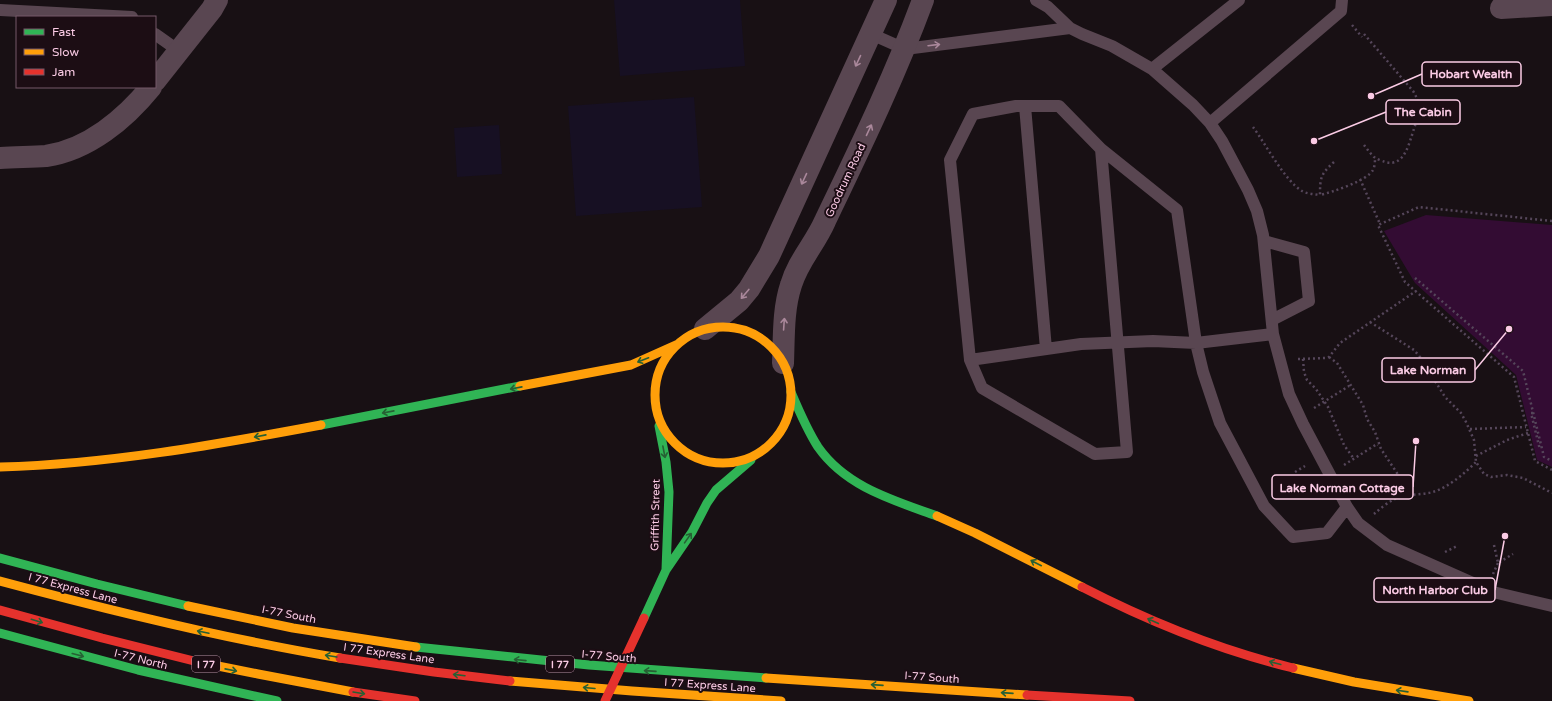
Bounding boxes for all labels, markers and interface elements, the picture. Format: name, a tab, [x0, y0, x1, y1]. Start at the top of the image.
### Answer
legend	[16, 16, 156, 88]
text: Fast	[52, 25, 76, 39]
one-way arrow	[927, 41, 940, 49]
text: Slow	[52, 45, 79, 59]
one-way arrow	[854, 54, 861, 66]
callout: Hobart Wealth	[1422, 62, 1521, 86]
text: Jam	[52, 65, 75, 79]
text: Hobart Wealth	[1430, 67, 1512, 81]
callout: The Cabin	[1386, 100, 1460, 124]
text: The Cabin	[1393, 105, 1452, 119]
one-way arrow	[865, 124, 873, 136]
street label: Goodrum Road	[823, 141, 868, 219]
one-way arrow	[800, 173, 807, 185]
one-way arrow	[740, 289, 749, 299]
one-way arrow	[781, 318, 788, 331]
one-way arrow	[637, 357, 649, 365]
callout: Lake Norman	[1382, 358, 1475, 382]
text: Lake Norman	[1390, 363, 1466, 377]
one-way arrow	[510, 384, 523, 392]
one-way arrow	[382, 408, 395, 416]
one-way arrow	[254, 432, 267, 440]
one-way arrow	[661, 445, 669, 458]
callout: Lake Norman Cottage	[1272, 475, 1413, 499]
street label: Griffith Street	[648, 479, 663, 551]
text: Lake Norman Cottage	[1279, 481, 1405, 496]
one-way arrow	[684, 532, 692, 543]
one-way arrow	[1030, 559, 1042, 566]
street label: I 77 Express Lane	[27, 570, 119, 607]
callout: North Harbor Club	[1374, 578, 1495, 602]
text: North Harbor Club	[1382, 583, 1488, 597]
street label: I-77 South	[261, 603, 317, 626]
one-way arrow	[1147, 617, 1159, 624]
one-way arrow	[31, 618, 44, 625]
one-way arrow	[197, 627, 210, 635]
street label: I 77 Express Lane	[343, 641, 435, 666]
street label: I-77 North	[113, 647, 169, 672]
street label: I-77 South	[581, 648, 637, 665]
one-way arrow	[71, 652, 84, 659]
one-way arrow	[325, 652, 338, 660]
road number: I 77	[192, 656, 220, 672]
one-way arrow	[514, 656, 527, 663]
road number: I 77	[546, 656, 574, 672]
one-way arrow	[1269, 659, 1282, 666]
one-way arrow	[224, 666, 237, 674]
one-way arrow	[644, 667, 657, 674]
street label: I-77 South	[904, 669, 960, 686]
one-way arrow	[453, 671, 466, 679]
street label: I 77 Express Lane	[664, 676, 756, 695]
one-way arrow	[871, 682, 884, 689]
one-way arrow	[583, 685, 596, 692]
one-way arrow	[1396, 687, 1409, 695]
one-way arrow	[352, 689, 365, 697]
one-way arrow	[1001, 690, 1014, 697]

